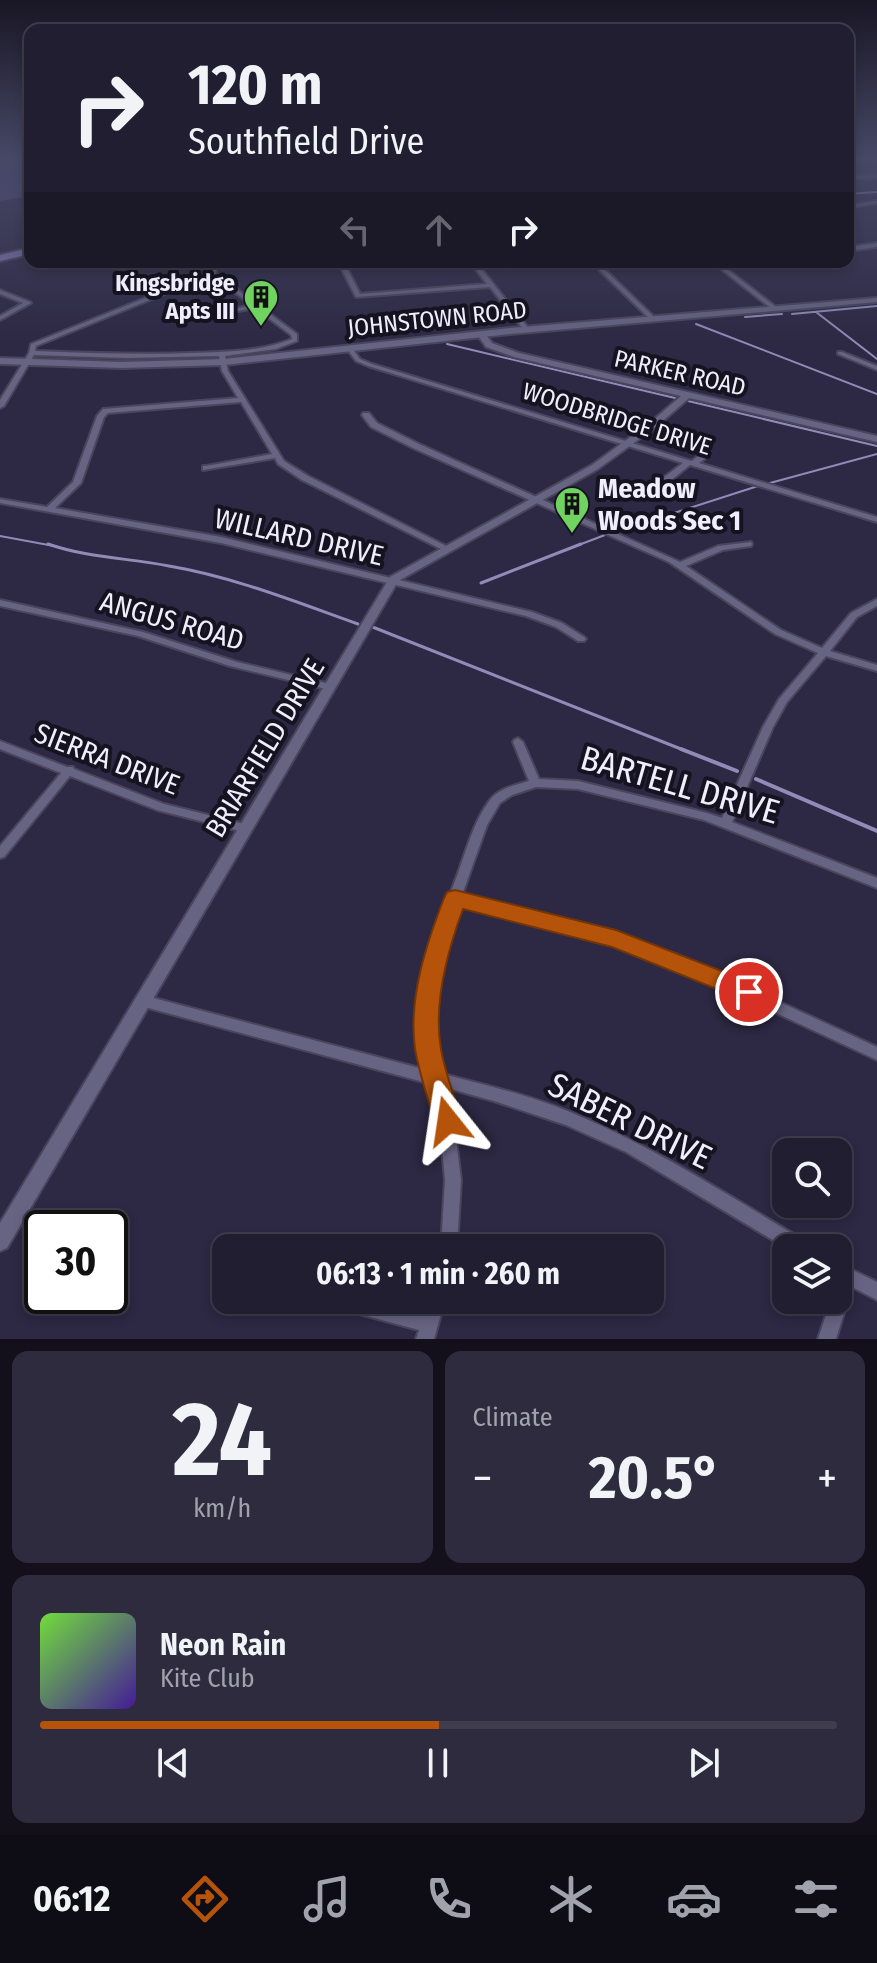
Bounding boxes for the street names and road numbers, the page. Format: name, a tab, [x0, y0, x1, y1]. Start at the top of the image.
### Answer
street label: JOHNSTOWN ROAD	[346, 296, 528, 342]
street label: PARKER ROAD	[612, 344, 748, 402]
street label: WOODBRIDGE DRIVE	[519, 377, 715, 461]
street label: WILLARD DRIVE	[211, 502, 387, 572]
street label: ANGUS ROAD	[96, 585, 248, 657]
street label: BRIARFIELD DRIVE	[199, 653, 331, 843]
street label: SIERRA DRIVE	[30, 716, 184, 802]
street label: BARTELL DRIVE	[576, 737, 784, 833]
street label: SABER DRIVE	[542, 1064, 718, 1178]

